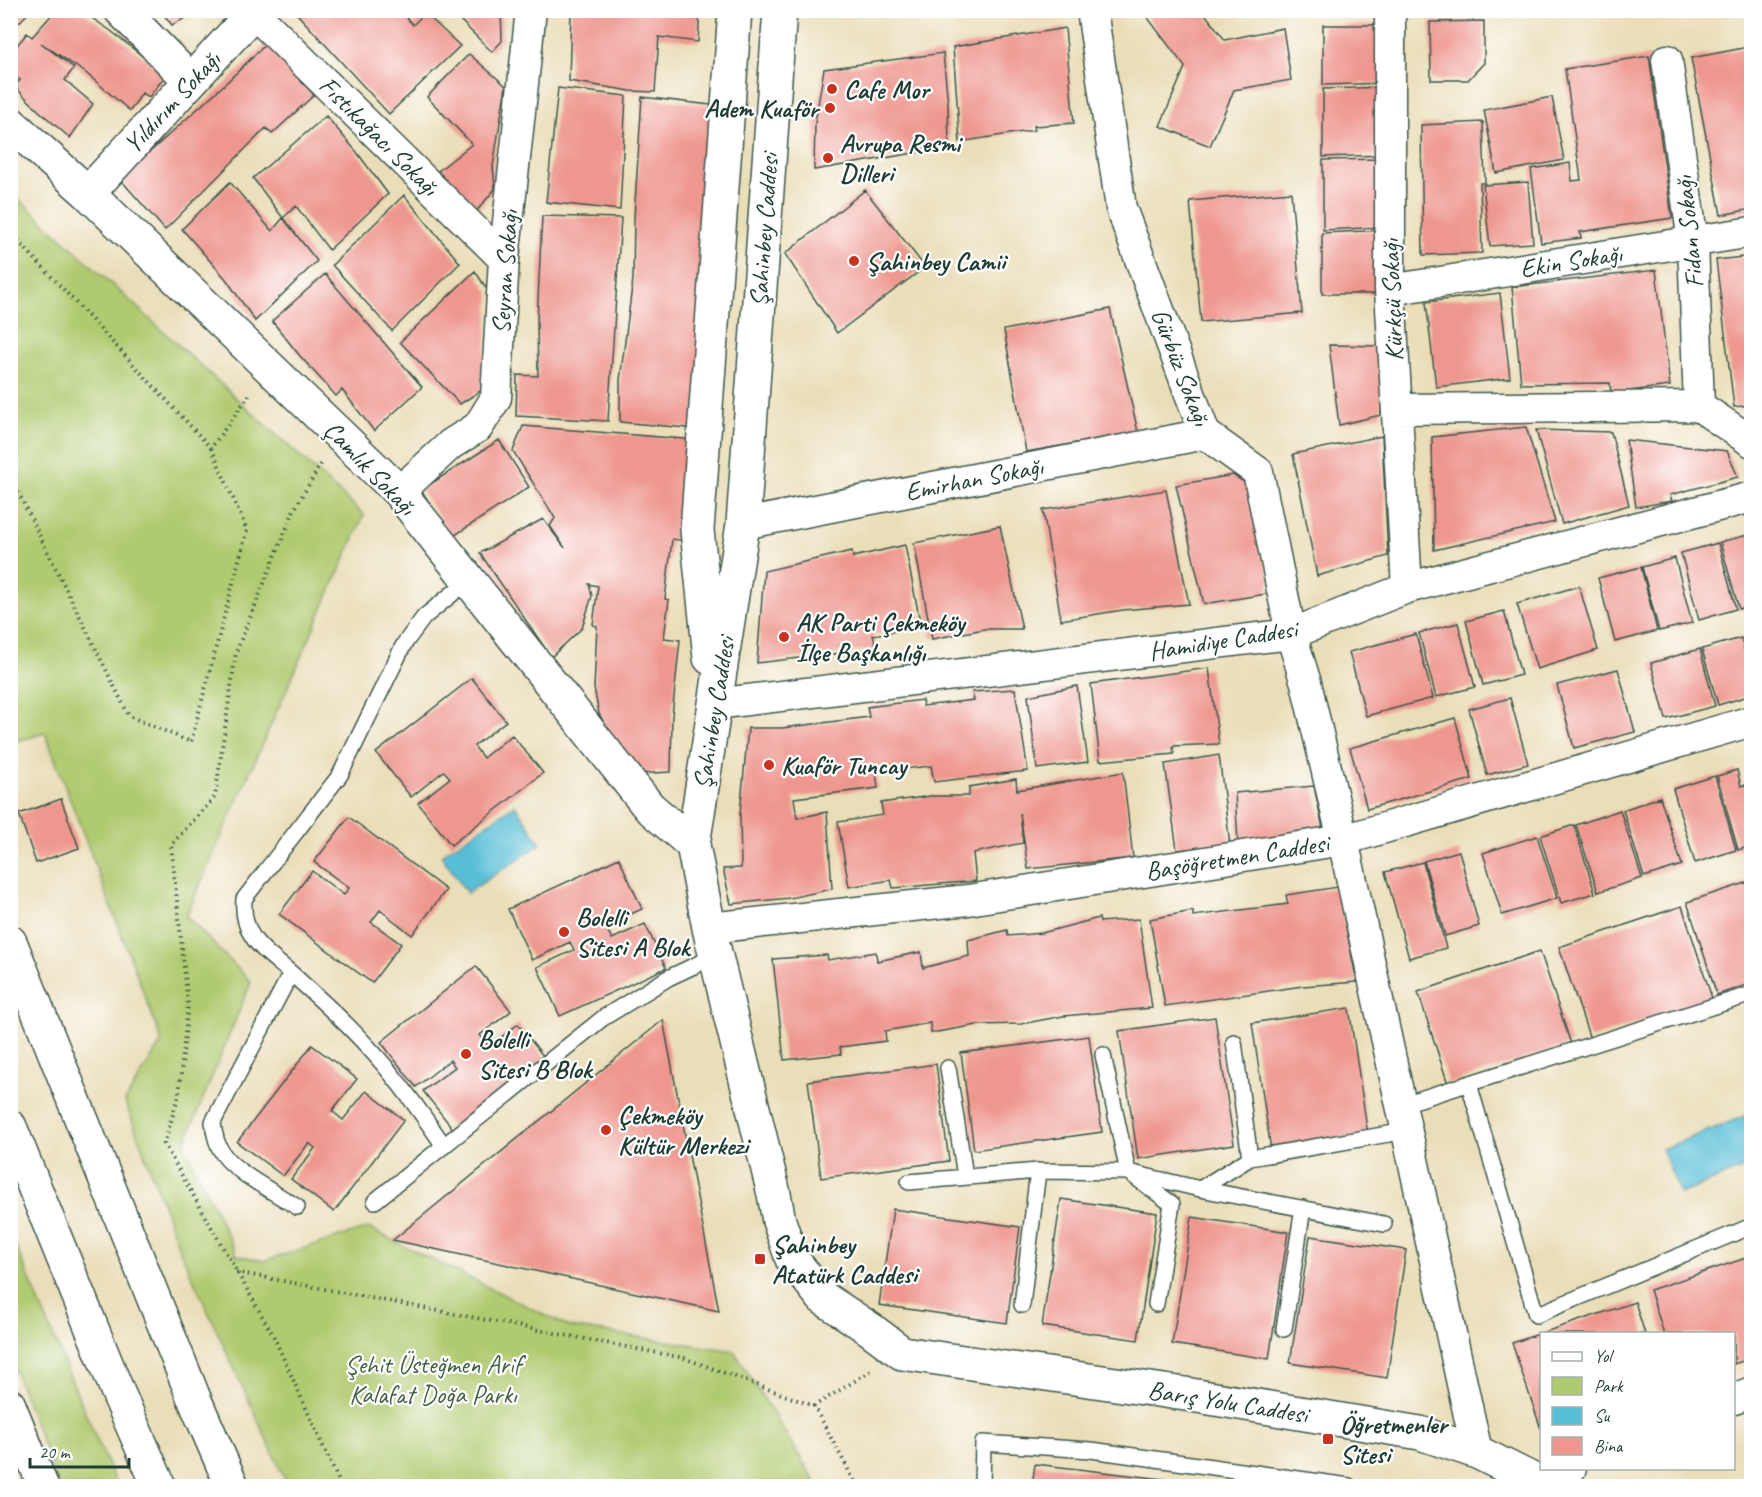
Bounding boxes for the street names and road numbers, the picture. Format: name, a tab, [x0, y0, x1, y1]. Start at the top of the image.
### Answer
street label: Yıldırım Sokağı	[116, 43, 229, 160]
street label: Fıstıkağacı Sokağı	[312, 69, 447, 204]
street label: Şahinbey Caddesi	[742, 149, 786, 308]
street label: Fidan Sokağı	[1667, 173, 1711, 290]
street label: Seyran Sokağı	[484, 208, 526, 335]
street label: Kürkçü Sokağı	[1373, 237, 1411, 362]
street label: Ekin Sokağı	[1518, 237, 1625, 285]
street label: Gürbüz Sokağı	[1144, 304, 1219, 431]
street label: Çamlık Sokağı	[317, 414, 424, 523]
street label: Emirhan Sokağı	[902, 449, 1047, 509]
street label: Hamidiye Caddesi	[1147, 612, 1302, 668]
street label: Şahinbey Caddesi	[686, 631, 743, 792]
street label: Başöğretmen Caddesi	[1143, 826, 1334, 888]
street label: Barış Yolu Caddesi	[1146, 1373, 1313, 1431]

